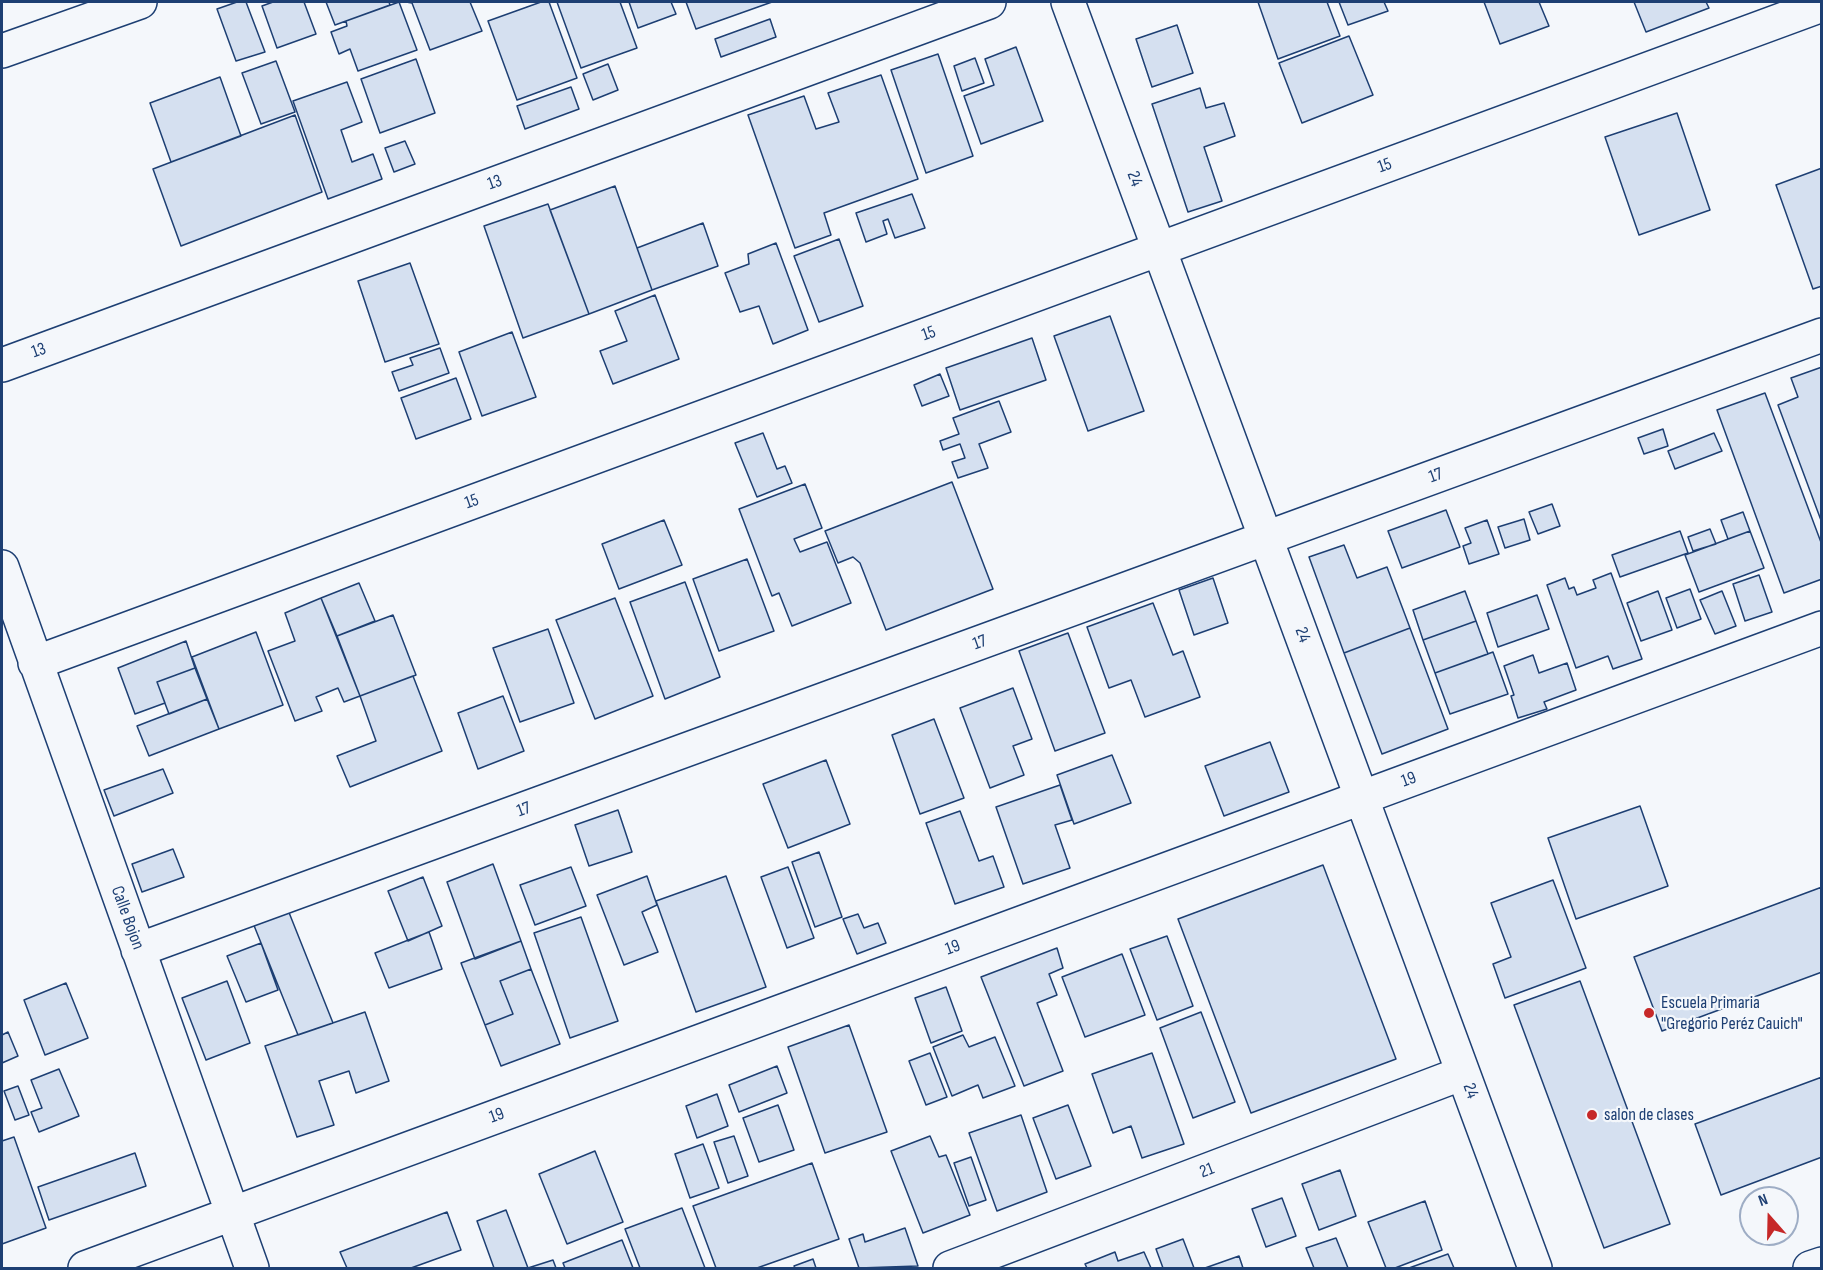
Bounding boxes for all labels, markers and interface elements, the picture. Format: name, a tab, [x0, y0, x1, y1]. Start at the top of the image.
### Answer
street label: 15	[1375, 154, 1395, 178]
street label: 24	[1121, 168, 1147, 190]
street label: 13	[485, 170, 505, 196]
street label: 15	[919, 322, 939, 346]
street label: 13	[29, 338, 49, 364]
street label: 17	[1426, 464, 1446, 488]
street label: 15	[462, 490, 482, 514]
street label: 24	[1289, 624, 1315, 646]
street label: 17	[970, 631, 990, 655]
street label: 19	[1399, 767, 1419, 793]
street label: 17	[514, 798, 534, 822]
street label: Calle Bojon	[106, 883, 148, 953]
street label: 19	[943, 935, 963, 961]
place label: Escuela Primaria "Gregorio Peréz Cauich"	[1661, 992, 1803, 1034]
marker: Escuela Primaria "Gregorio Peréz Cauich"	[1642, 1006, 1656, 1020]
street label: 24	[1457, 1080, 1483, 1102]
street label: 19	[487, 1103, 507, 1129]
place label: salon de clases	[1604, 1104, 1694, 1126]
marker: salon de clases	[1585, 1108, 1599, 1122]
street label: 21	[1197, 1158, 1217, 1184]
north arrow	[1739, 1186, 1799, 1246]
text: N	[1756, 1190, 1771, 1211]

